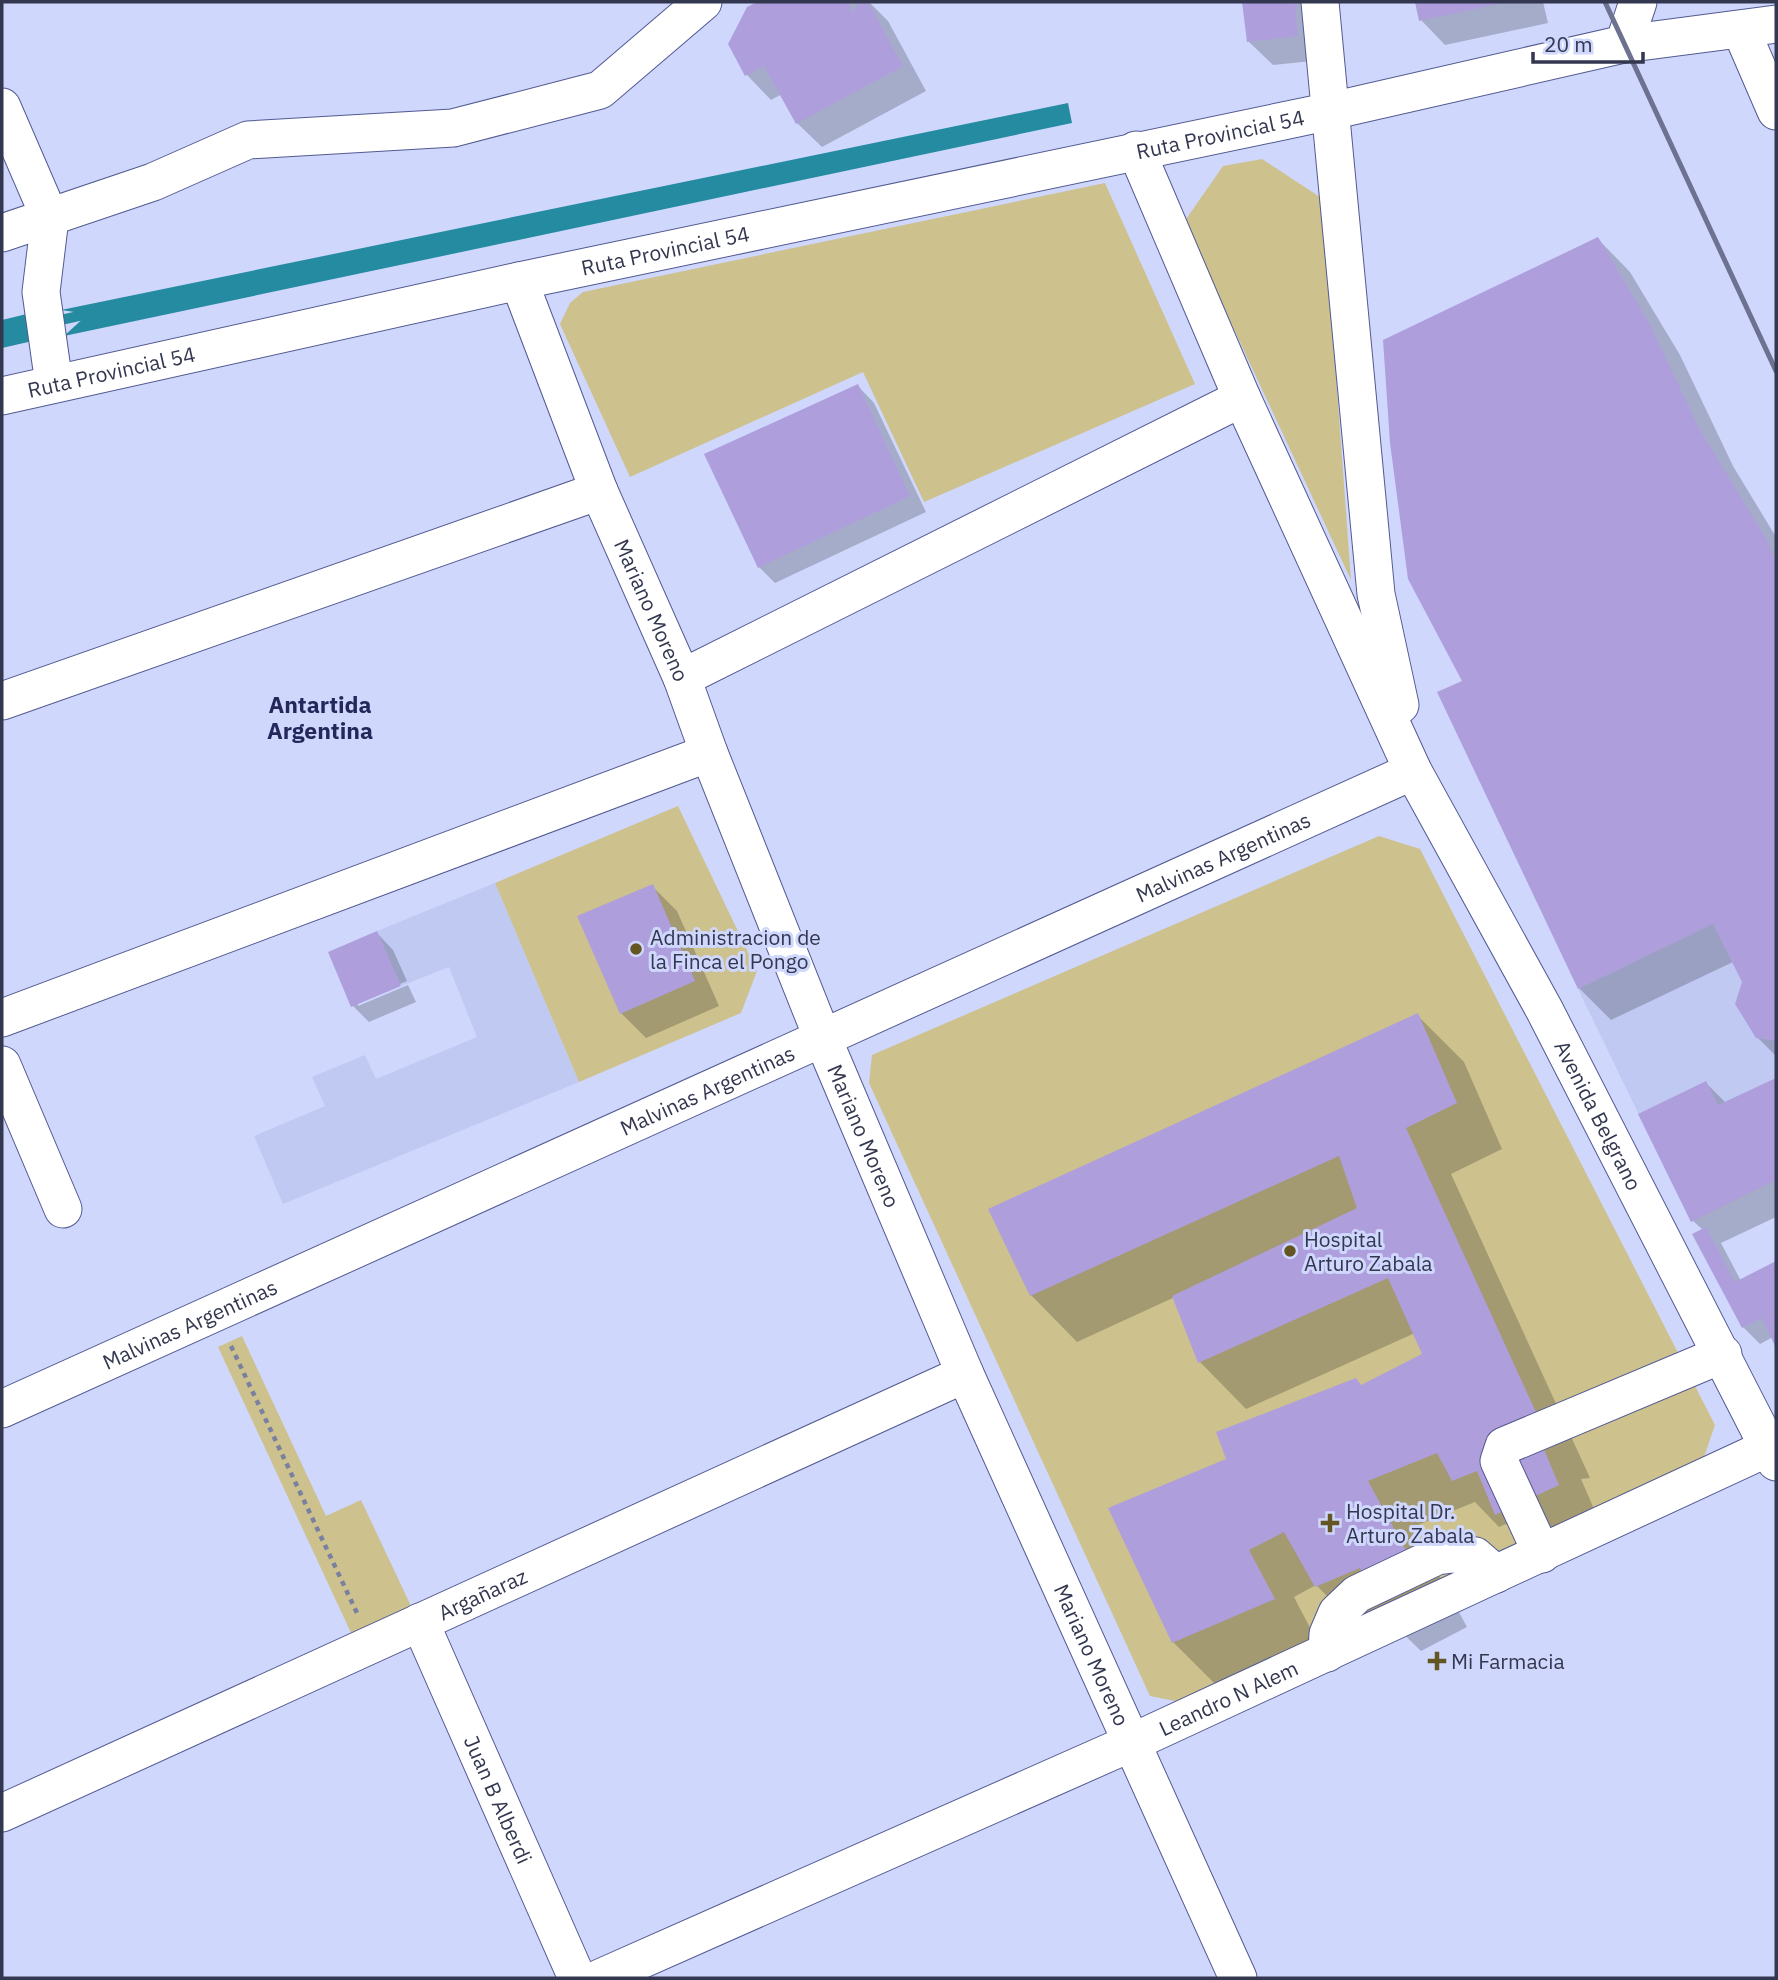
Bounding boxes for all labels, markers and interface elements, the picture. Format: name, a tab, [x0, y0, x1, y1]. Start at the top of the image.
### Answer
scale bar	[1533, 21, 1643, 65]
text: 20 m	[1544, 30, 1593, 58]
street label: Ruta Provincial 54	[1134, 103, 1307, 165]
street label: Ruta Provincial 54	[579, 219, 752, 282]
street label: Ruta Provincial 54	[25, 339, 198, 404]
street label: Mariano Moreno	[608, 535, 696, 686]
district label: Antartida Argentina	[267, 689, 373, 745]
street label: Malvinas Argentinas	[1131, 805, 1315, 909]
place label: Administracion de la Finca el Pongo	[650, 923, 821, 975]
marker: Administracion de la Finca el Pongo	[628, 941, 644, 957]
street label: Avenida Belgrano	[1548, 1035, 1648, 1195]
street label: Malvinas Argentinas	[615, 1038, 799, 1142]
street label: Mariano Moreno	[821, 1060, 907, 1212]
place label: Hospital Arturo Zabala	[1304, 1225, 1433, 1277]
marker: Hospital Arturo Zabala	[1282, 1243, 1298, 1259]
street label: Malvinas Argentinas	[98, 1272, 282, 1376]
place label: Hospital Dr. Arturo Zabala	[1346, 1497, 1475, 1549]
marker: Hospital Dr. Arturo Zabala	[1320, 1513, 1340, 1533]
street label: Argañaraz	[434, 1562, 532, 1626]
street label: Mariano Moreno	[1048, 1579, 1136, 1730]
place label: Mi Farmacia	[1451, 1647, 1565, 1675]
street label: Leandro N Alem	[1154, 1653, 1302, 1742]
marker: Mi Farmacia	[1429, 1653, 1445, 1669]
street label: Juan B Alberdi	[458, 1731, 539, 1868]

